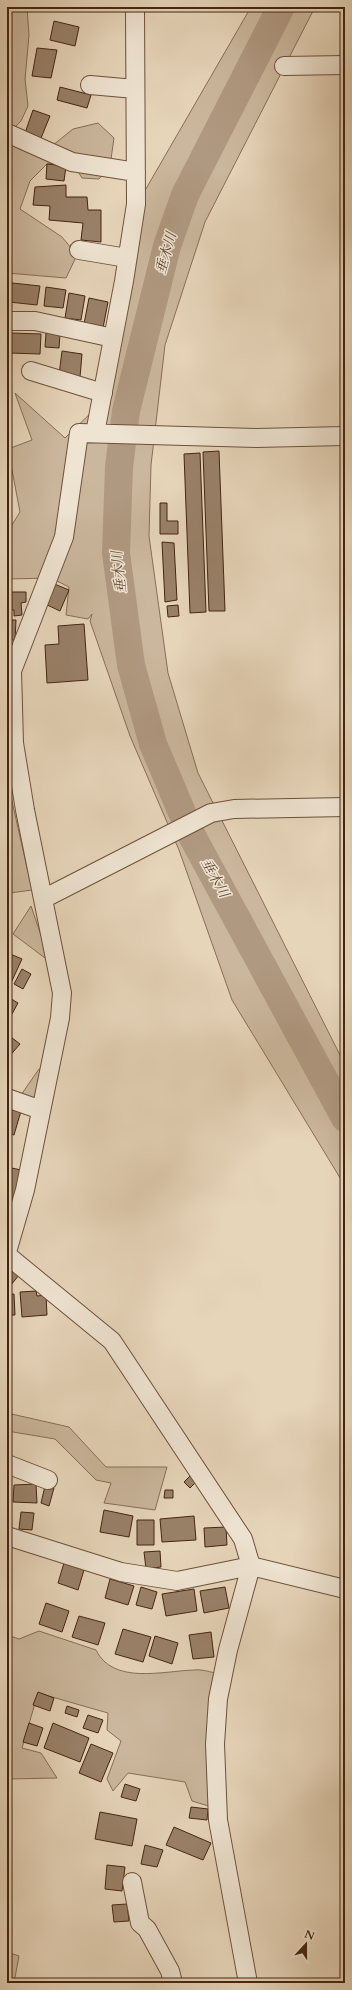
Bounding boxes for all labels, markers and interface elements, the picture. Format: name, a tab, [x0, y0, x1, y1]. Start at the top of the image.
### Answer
water label: 垂木川	[151, 228, 181, 276]
water label: 垂木川	[107, 548, 131, 594]
water label: 垂木川	[197, 855, 234, 903]
north arrow	[286, 1924, 326, 1964]
text: N	[302, 1926, 317, 1944]

